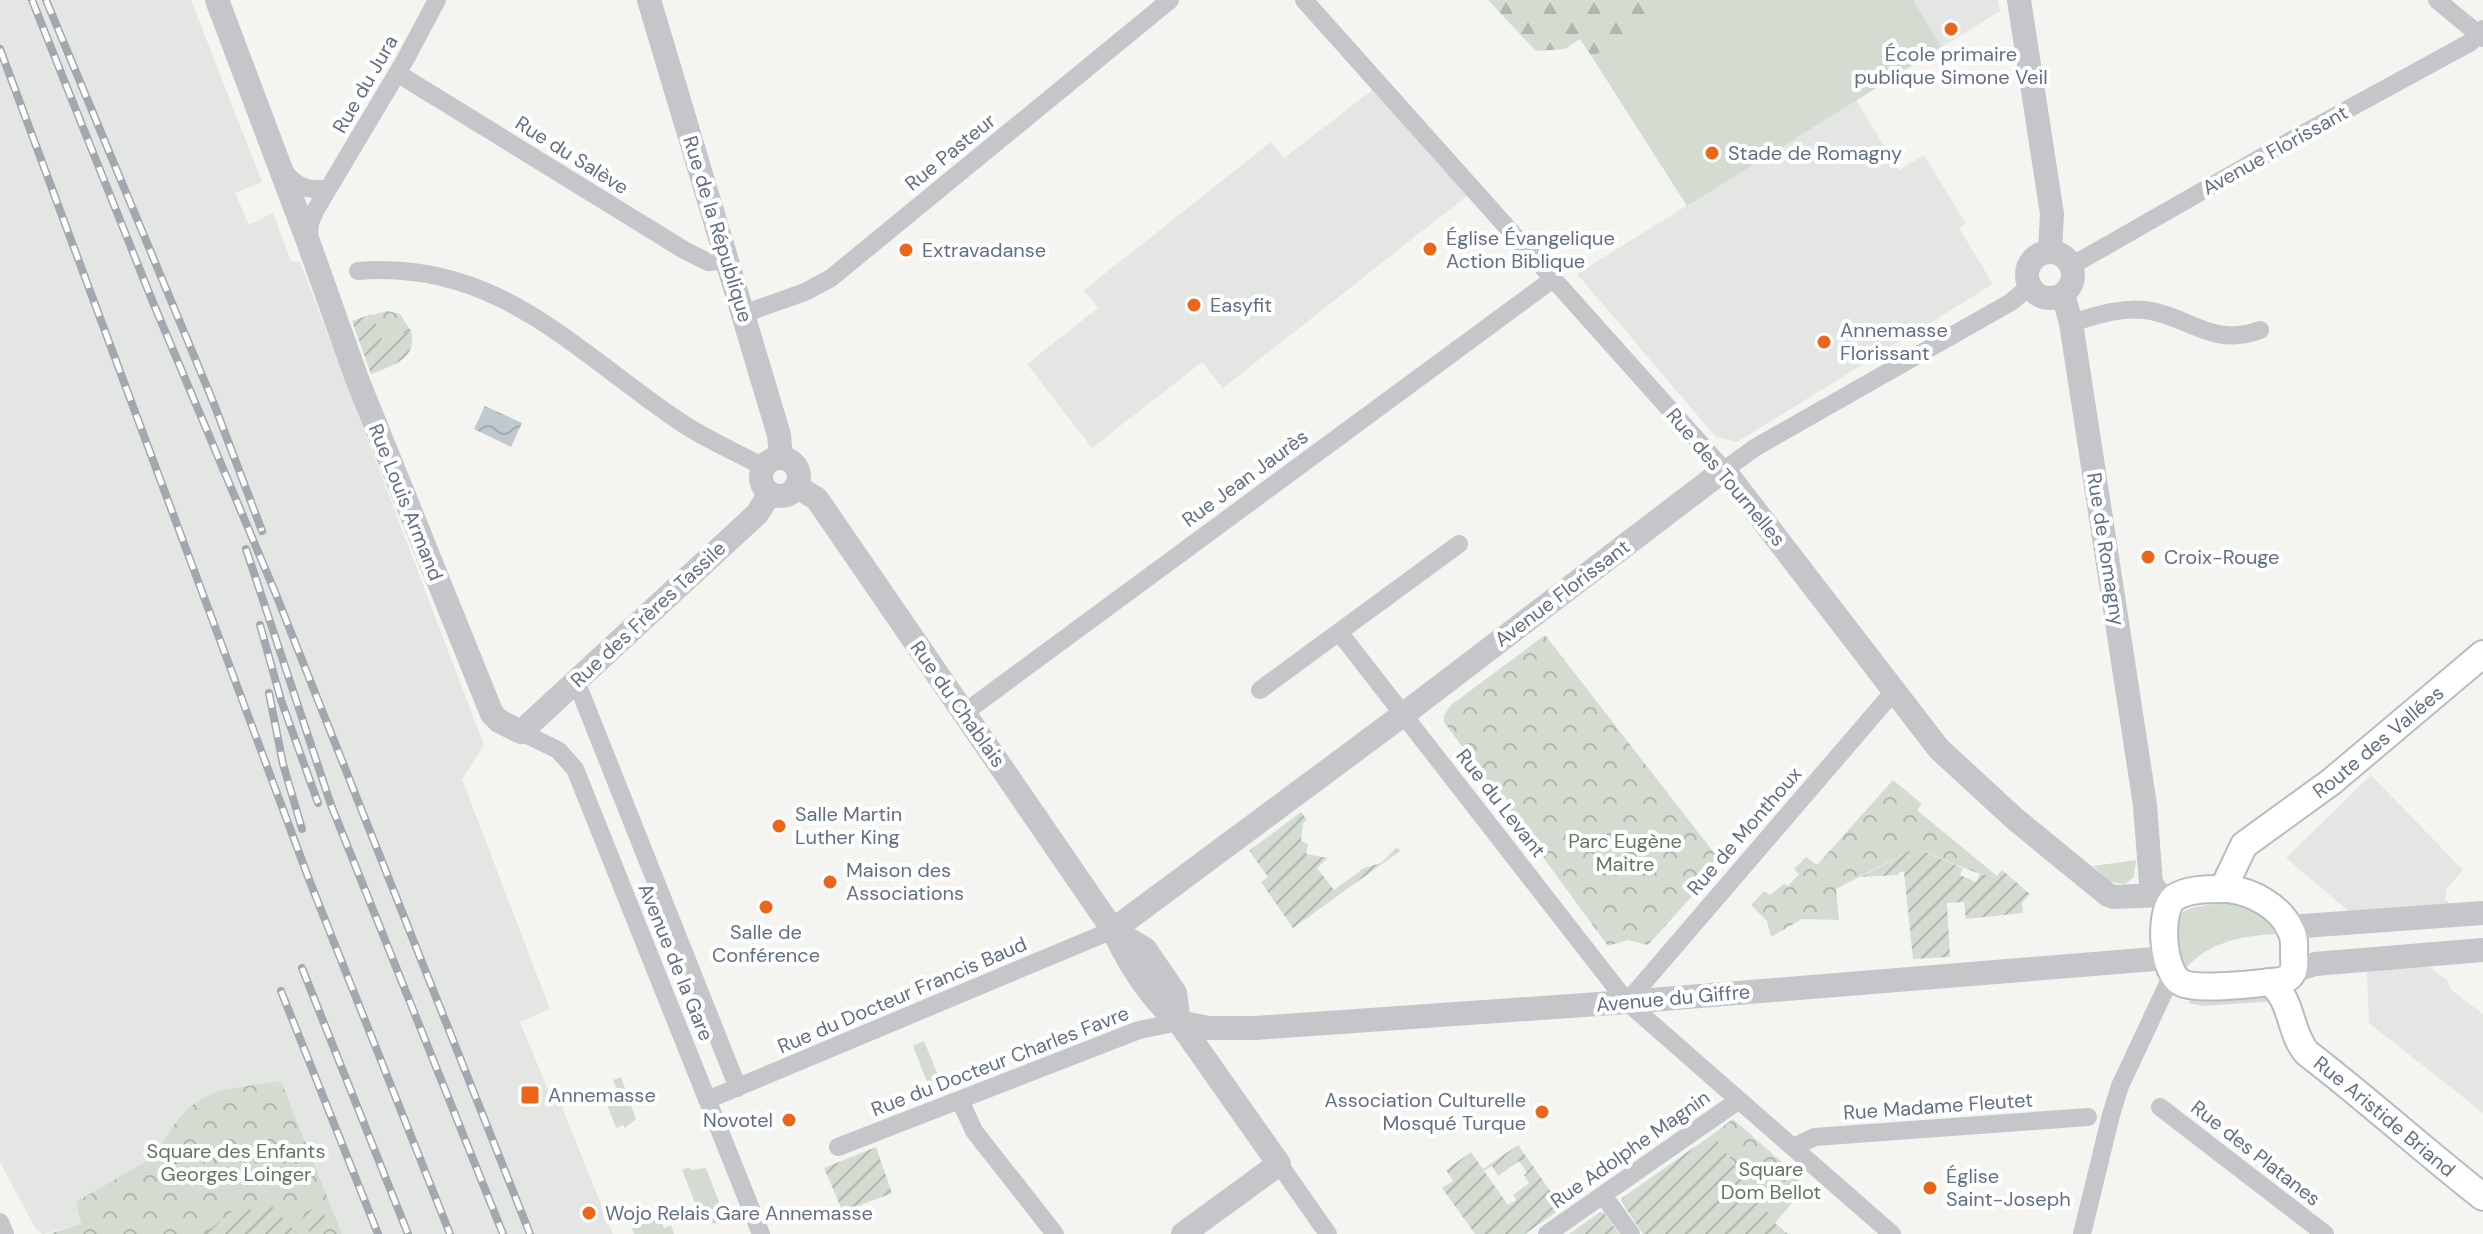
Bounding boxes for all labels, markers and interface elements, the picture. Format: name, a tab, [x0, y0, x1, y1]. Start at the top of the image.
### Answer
marker: École primaire publique Simone Veil	[1942, 20, 1960, 38]
street label: Rue du Jura	[326, 30, 404, 138]
place label: École primaire publique Simone Veil	[1854, 41, 2048, 90]
street label: Avenue Florissant	[2198, 99, 2353, 201]
street label: Rue Pasteur	[899, 107, 1001, 197]
street label: Rue du Salève	[511, 110, 633, 200]
street label: Rue de la République	[677, 133, 759, 325]
place label: Stade de Romagny	[1728, 140, 1902, 166]
marker: Stade de Romagny	[1703, 144, 1721, 162]
place label: Église Évangelique Action Biblique	[1446, 225, 1615, 274]
place label: Extravadanse	[922, 237, 1046, 263]
marker: Église Évangelique Action Biblique	[1421, 240, 1439, 258]
marker: Extravadanse	[897, 241, 915, 259]
place label: Easyfit	[1210, 292, 1272, 318]
marker: Easyfit	[1185, 296, 1203, 314]
place label: Annemasse Florissant	[1840, 317, 1948, 366]
marker: Annemasse Florissant	[1815, 333, 1833, 351]
street label: Rue des Tournelles	[1661, 403, 1791, 551]
street label: Rue Louis Armand	[363, 420, 449, 584]
street label: Rue Jean Jaurès	[1177, 423, 1313, 533]
street label: Rue de Romagny	[2081, 471, 2131, 627]
street label: Avenue Florissant	[1489, 534, 1635, 652]
street label: Rue des Frères Tassile	[565, 535, 731, 693]
place label: Croix-Rouge	[2164, 544, 2279, 570]
marker: Croix-Rouge	[2139, 548, 2157, 566]
street label: Rue du Chablais	[905, 636, 1011, 772]
street label: Route des Vallées	[2307, 680, 2449, 804]
street label: Rue du Levant	[1451, 744, 1552, 863]
street label: Rue de Monthoux	[1681, 761, 1807, 901]
place label: Salle Martin Luther King	[795, 801, 902, 850]
marker: Salle Martin Luther King	[770, 817, 788, 835]
park label: Parc Eugène Maitre	[1568, 828, 1682, 877]
place label: Maison des Associations	[846, 857, 964, 906]
marker: Maison des Associations	[821, 873, 839, 891]
street label: Avenue de la Gare	[633, 879, 719, 1045]
marker: Salle de Conférence	[757, 898, 775, 916]
place label: Salle de Conférence	[712, 919, 820, 968]
street label: Rue du Docteur Francis Baud	[773, 931, 1031, 1059]
street label: Avenue du Giffre	[1595, 978, 1751, 1018]
street label: Rue du Docteur Charles Favre	[867, 1000, 1133, 1122]
street label: Rue Aristide Briand	[2309, 1050, 2461, 1183]
place label: Annemasse	[548, 1082, 656, 1108]
marker: Annemasse	[519, 1084, 541, 1106]
street label: Rue Adolphe Magnin	[1545, 1084, 1715, 1214]
street label: Rue Madame Fleutet	[1842, 1086, 2034, 1126]
place label: Association Culturelle Mosqué Turque	[1324, 1087, 1526, 1136]
street label: Rue des Platanes	[2186, 1094, 2326, 1212]
marker: Association Culturelle Mosqué Turque	[1533, 1103, 1551, 1121]
place label: Novotel	[703, 1107, 773, 1133]
marker: Novotel	[780, 1111, 798, 1129]
park label: Square des Enfants Georges Loinger	[147, 1138, 325, 1187]
park label: Square Dom Bellot	[1721, 1156, 1821, 1205]
place label: Église Saint-Joseph	[1946, 1163, 2071, 1212]
marker: Église Saint-Joseph	[1921, 1179, 1939, 1197]
place label: Wojo Relais Gare Annemasse	[605, 1200, 873, 1226]
marker: Wojo Relais Gare Annemasse	[580, 1204, 598, 1222]

